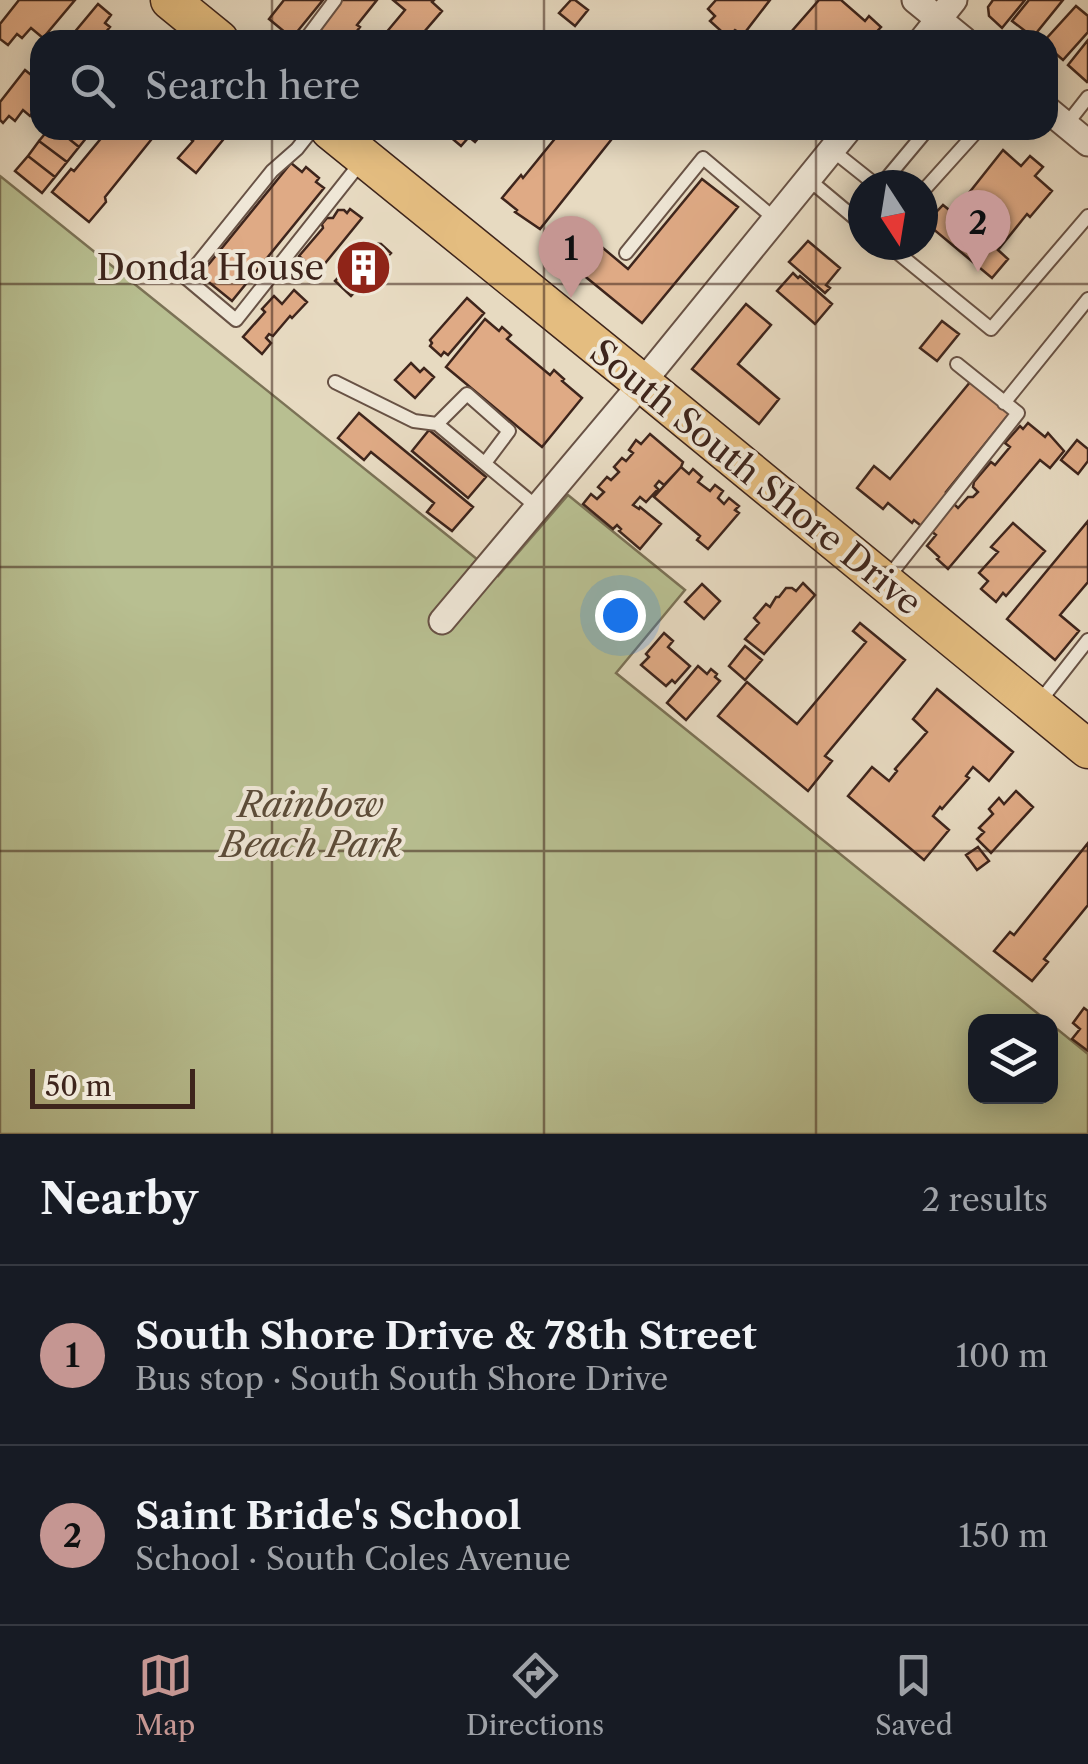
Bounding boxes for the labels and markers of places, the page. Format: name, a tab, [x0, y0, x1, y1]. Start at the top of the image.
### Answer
pin: 2	[946, 190, 1010, 272]
pin: 1	[538, 216, 604, 298]
building icon: Donda House	[333, 237, 393, 297]
place label: Donda House	[97, 246, 324, 289]

